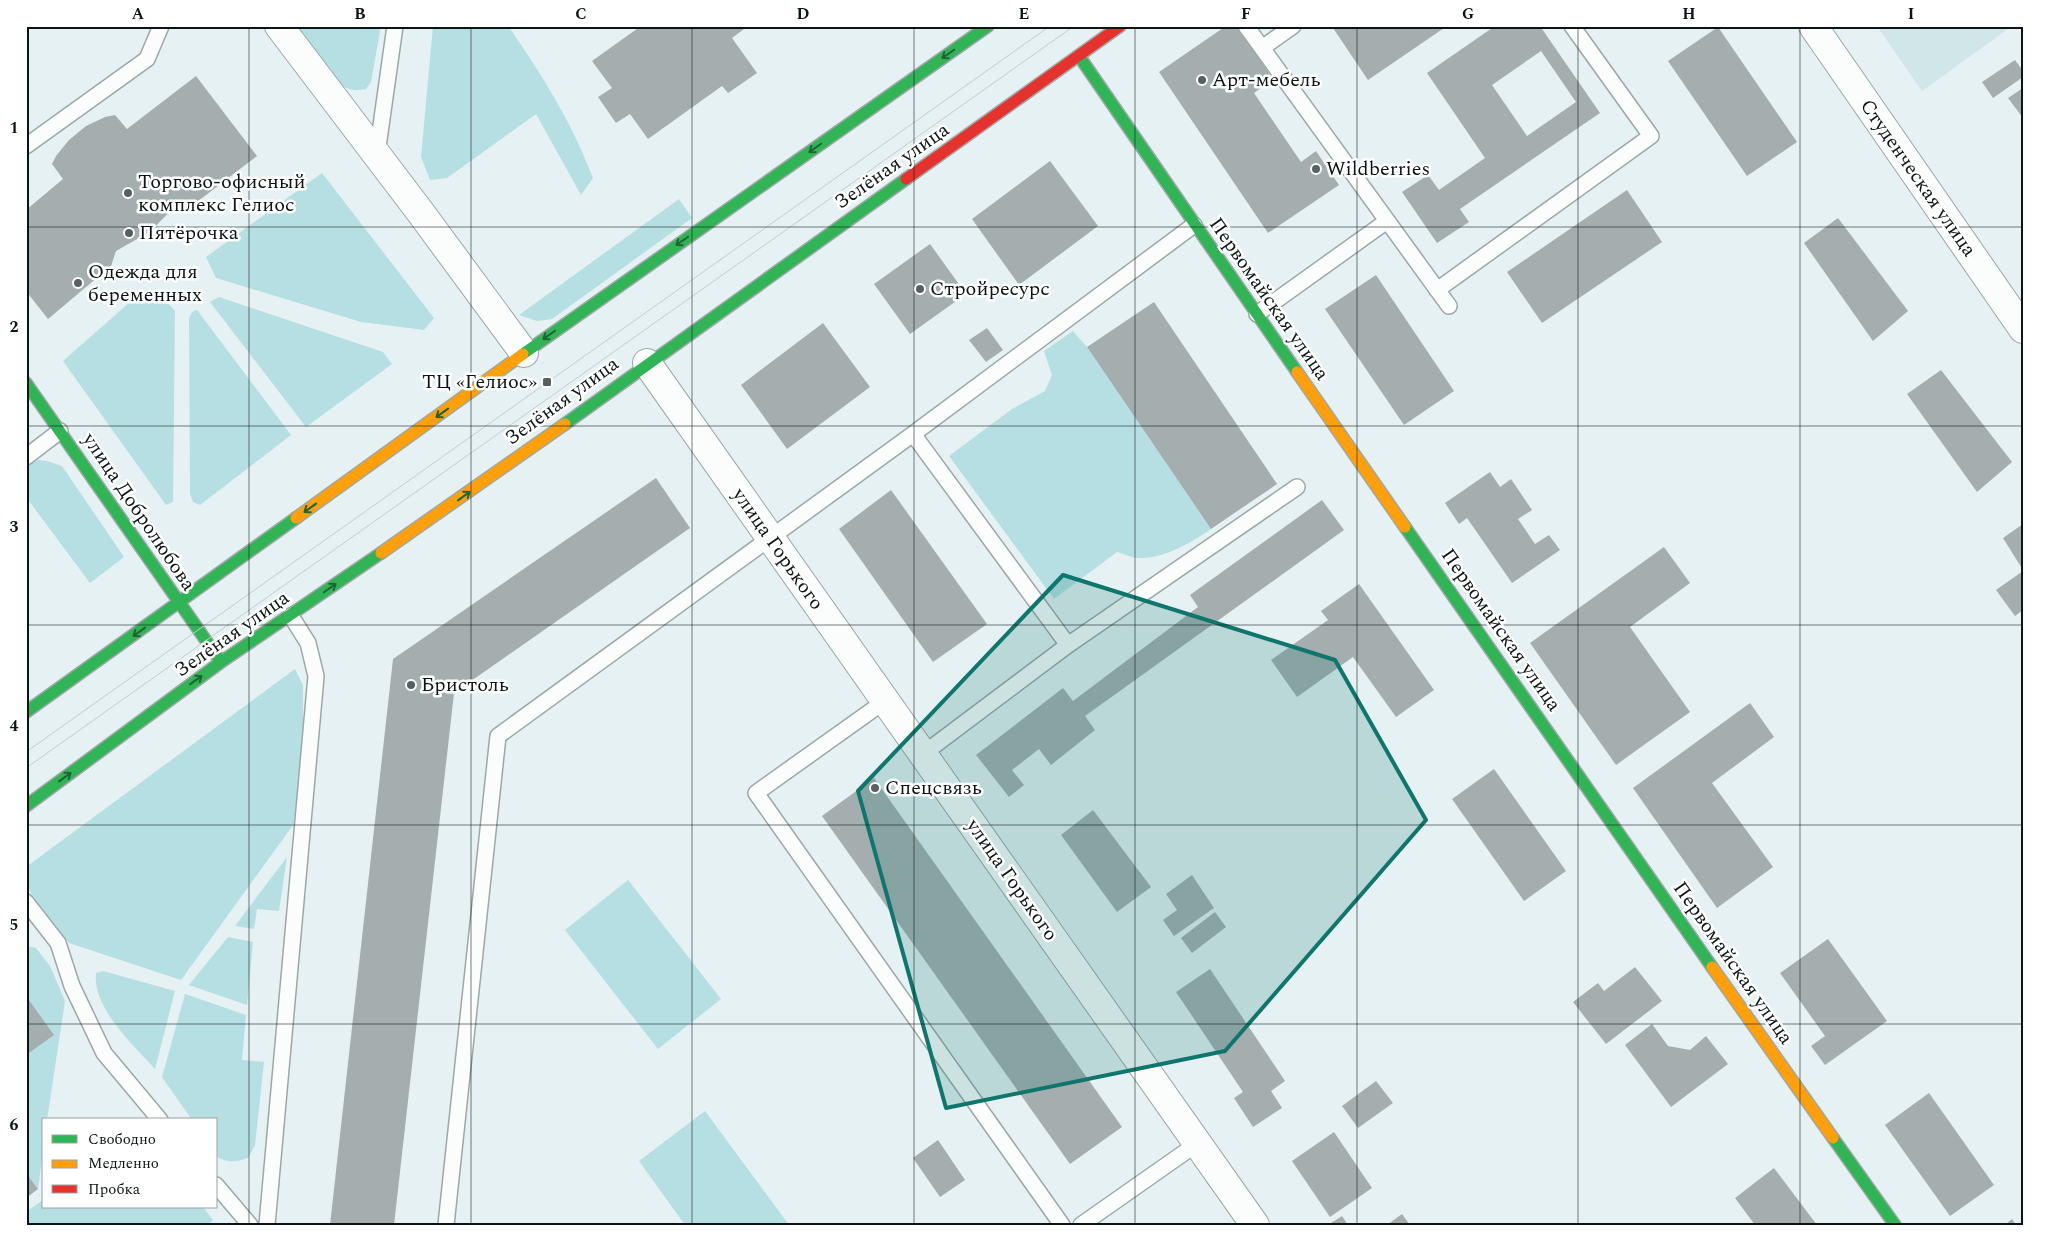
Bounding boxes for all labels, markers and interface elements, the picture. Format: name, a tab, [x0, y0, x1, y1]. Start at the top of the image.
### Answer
text: A	[132, 2, 145, 26]
text: B	[354, 2, 366, 26]
text: C	[575, 2, 587, 26]
text: D	[797, 2, 810, 26]
text: E	[1019, 2, 1029, 26]
text: F	[1241, 2, 1251, 26]
text: G	[1462, 2, 1474, 26]
text: H	[1682, 2, 1696, 26]
text: I	[1908, 2, 1914, 26]
one-way arrow	[941, 49, 955, 59]
place label: Арт-мебель	[1212, 65, 1321, 95]
marker: Арт-мебель	[1196, 74, 1208, 86]
street label: Студенческая улица	[1852, 93, 1984, 263]
street label: Зелёная улица	[828, 115, 956, 217]
text: 1	[10, 116, 18, 140]
one-way arrow	[808, 143, 822, 153]
place label: Wildberries	[1326, 154, 1430, 184]
marker: Wildberries	[1310, 163, 1322, 175]
place label: Торгово-офисный комплекс Гелиос	[138, 167, 306, 220]
marker: Торгово-офисный комплекс Гелиос	[122, 187, 134, 199]
street label: Первомайская улица	[1201, 211, 1337, 387]
place label: Пятёрочка	[139, 218, 239, 248]
marker: Пятёрочка	[123, 227, 135, 239]
one-way arrow	[675, 236, 689, 246]
place label: Одежда для беременных	[88, 257, 202, 310]
place label: Стройресурс	[930, 274, 1050, 304]
marker: Одежда для беременных	[72, 277, 84, 289]
marker: Стройресурс	[914, 283, 926, 295]
text: 2	[10, 315, 19, 339]
one-way arrow	[543, 330, 557, 340]
street label: Зелёная улица	[499, 349, 625, 453]
place label: ТЦ «Гелиос»	[422, 367, 537, 397]
marker: ТЦ «Гелиос»	[541, 376, 553, 388]
one-way arrow	[436, 407, 449, 418]
street label: улица Добролюбова	[74, 426, 203, 597]
street label: улица Горького	[724, 481, 831, 616]
one-way arrow	[457, 491, 471, 501]
one-way arrow	[304, 503, 318, 513]
text: 3	[10, 515, 19, 539]
street label: Первомайская улица	[1433, 542, 1569, 718]
street label: Зелёная улица	[168, 583, 296, 685]
one-way arrow	[323, 583, 337, 593]
one-way arrow	[132, 627, 146, 637]
place label: Бристоль	[421, 670, 509, 700]
one-way arrow	[189, 675, 202, 686]
marker: Бристоль	[405, 679, 417, 691]
text: 4	[10, 714, 19, 738]
one-way arrow	[58, 772, 72, 782]
place label: Спецсвязь	[885, 773, 982, 803]
marker: Спецсвязь	[869, 782, 881, 794]
street label: улица Горького	[958, 812, 1065, 947]
street label: Первомайская улица	[1665, 875, 1801, 1051]
text: 5	[10, 913, 18, 937]
text: 6	[10, 1113, 19, 1137]
legend	[42, 1118, 218, 1208]
text: Свободно	[88, 1128, 156, 1151]
text: Медленно	[88, 1152, 159, 1175]
text: Пробка	[88, 1178, 141, 1201]

